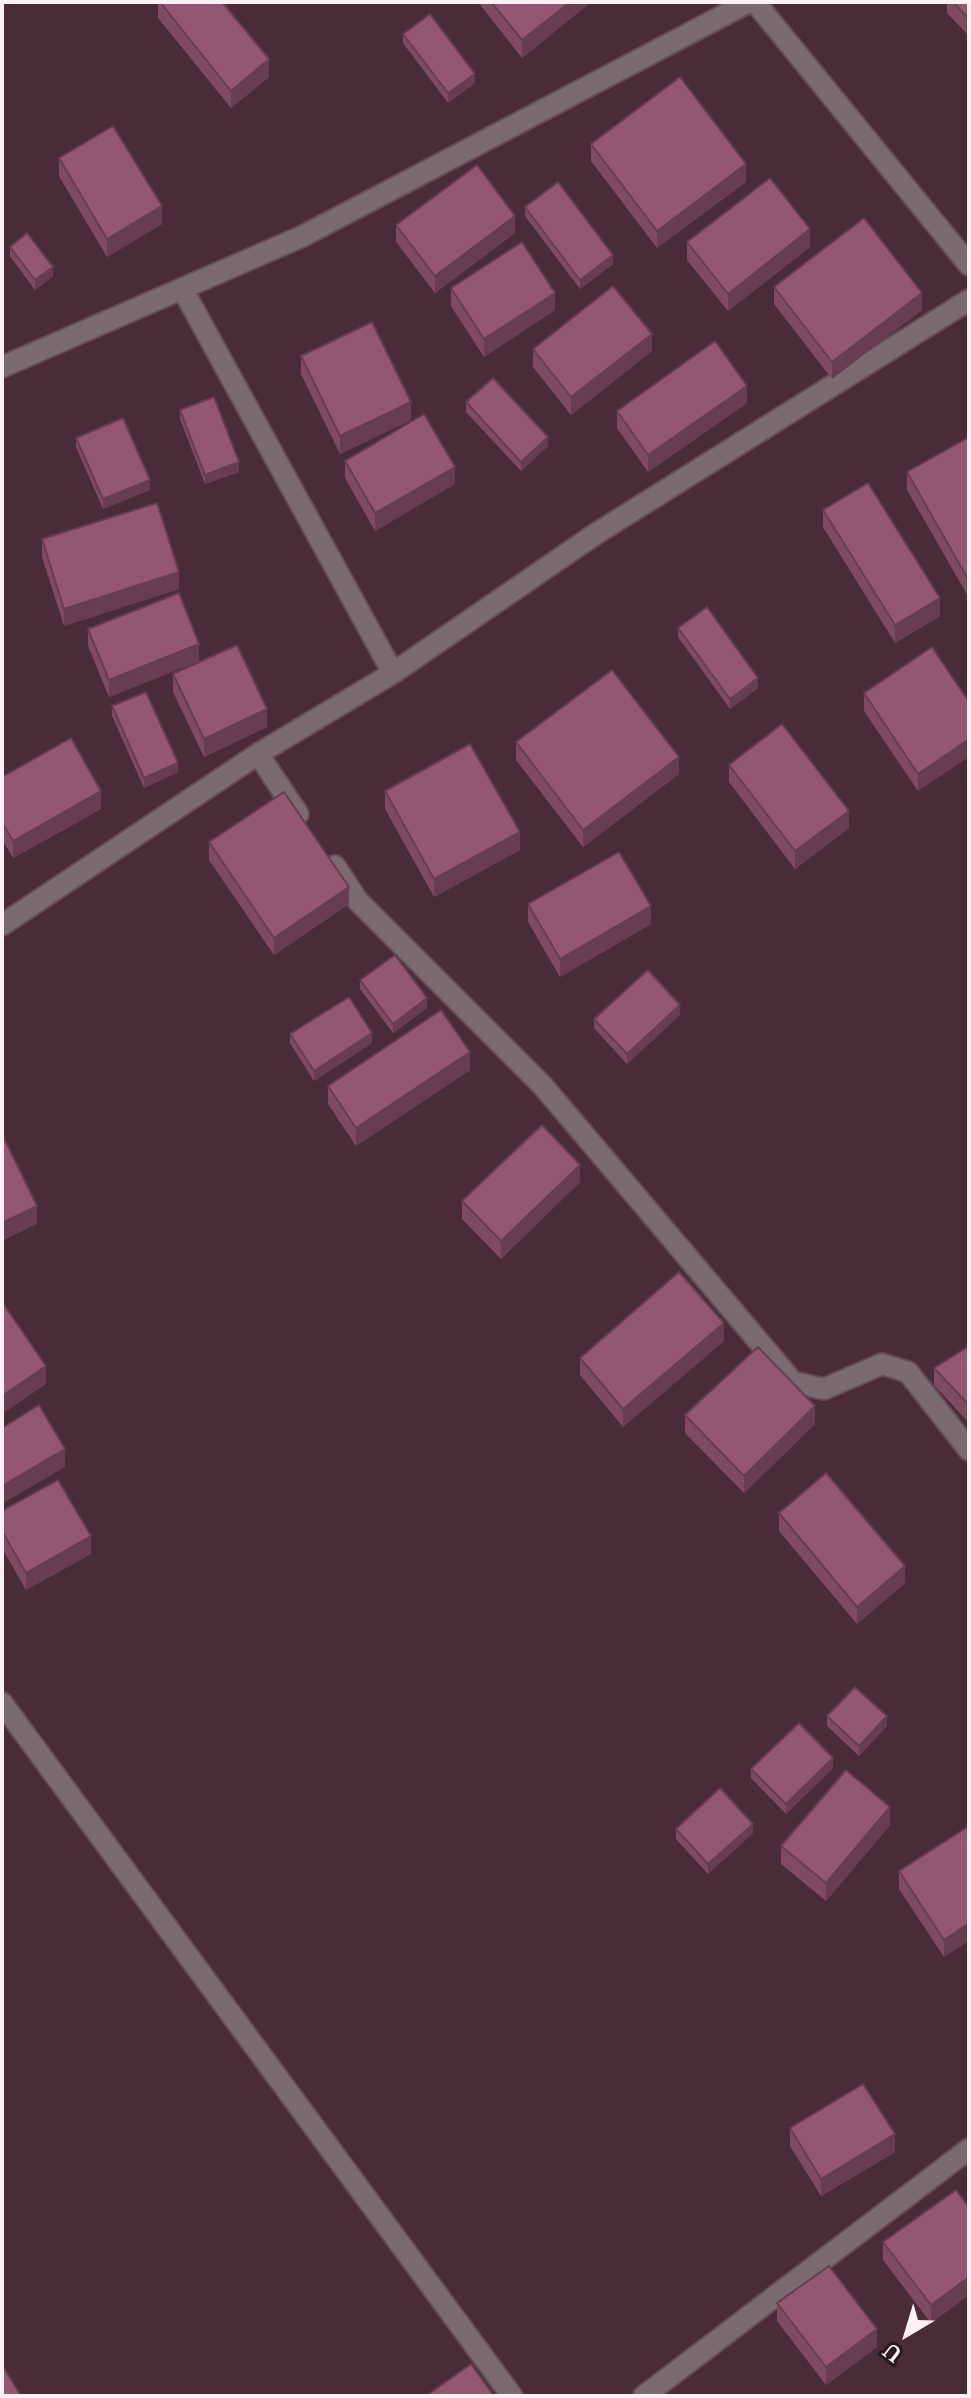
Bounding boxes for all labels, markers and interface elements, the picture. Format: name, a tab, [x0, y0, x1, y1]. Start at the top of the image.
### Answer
north arrow	[867, 2294, 947, 2374]
text: U	[877, 2337, 907, 2370]

